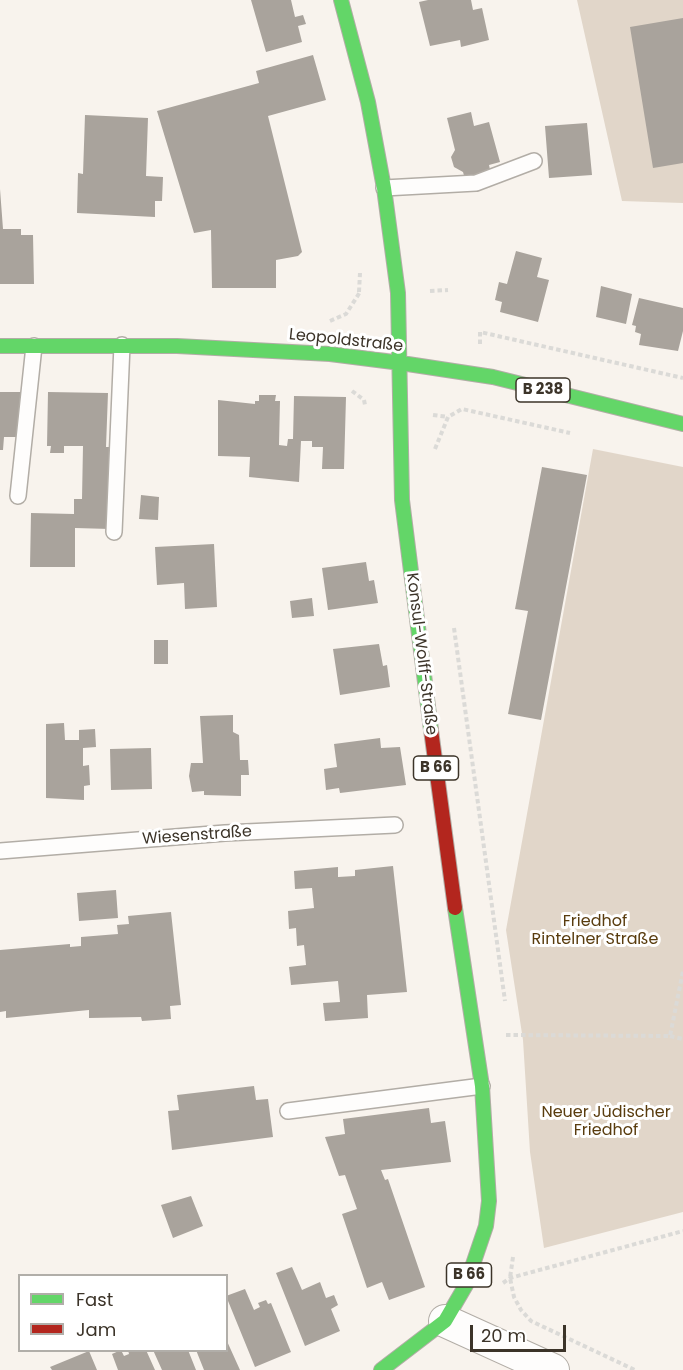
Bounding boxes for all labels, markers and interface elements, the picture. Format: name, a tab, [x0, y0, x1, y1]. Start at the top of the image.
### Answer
street label: Leopoldstraße	[288, 325, 404, 357]
road number: B 238	[516, 378, 570, 402]
street label: Konsul-Wolff-Straße	[402, 572, 440, 736]
road number: B 66	[414, 756, 458, 780]
street label: Wiesenstraße	[142, 823, 252, 849]
park label: Friedhof Rintelner Straße	[532, 912, 658, 950]
park label: Neuer Jüdischer Friedhof	[541, 1103, 671, 1141]
road number: B 66	[446, 1263, 492, 1287]
legend	[18, 1274, 228, 1352]
text: Fast	[76, 1287, 113, 1312]
scale bar	[473, 1313, 569, 1351]
text: Jam	[76, 1317, 116, 1342]
text: 20 m	[481, 1323, 526, 1348]

